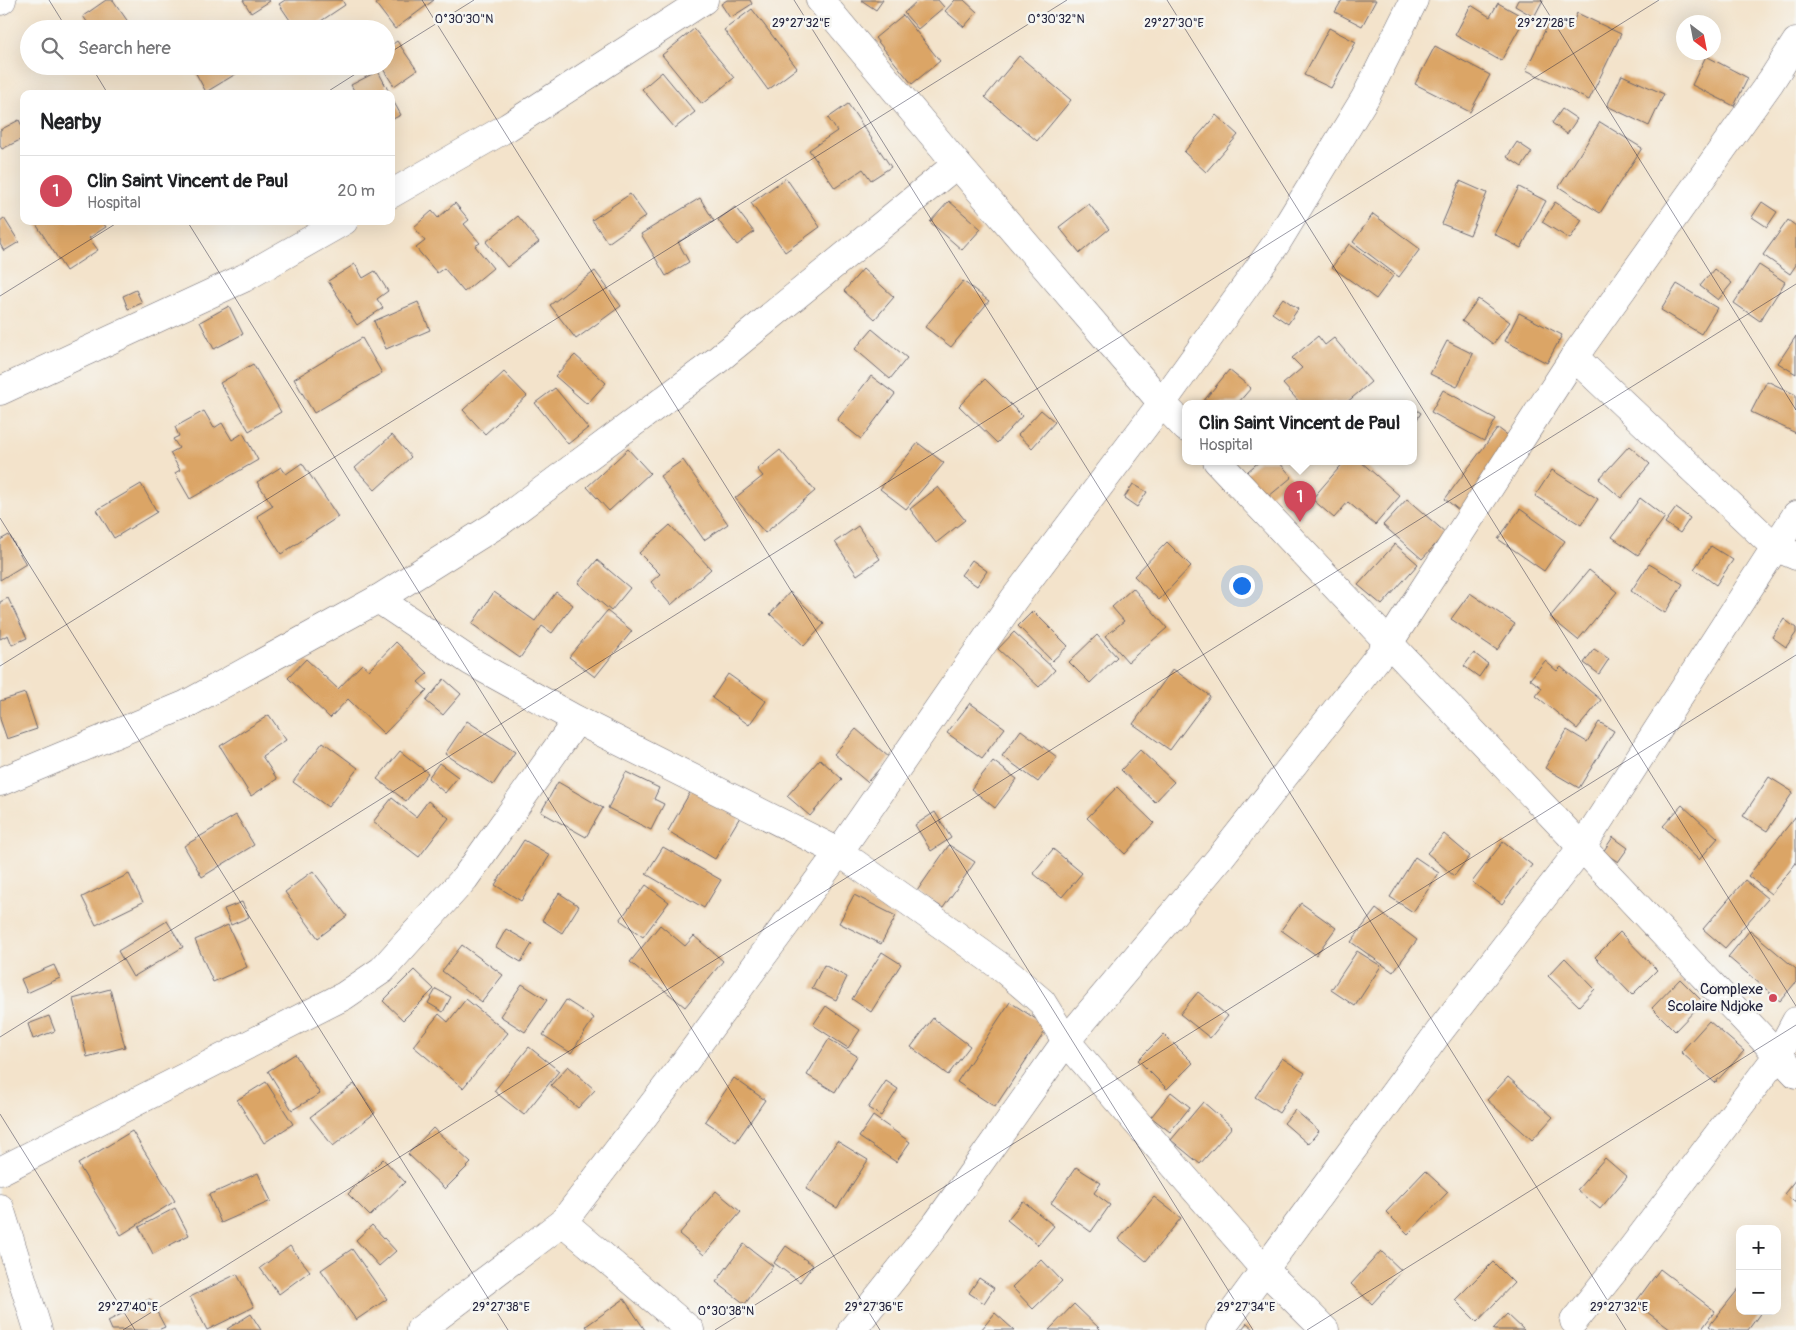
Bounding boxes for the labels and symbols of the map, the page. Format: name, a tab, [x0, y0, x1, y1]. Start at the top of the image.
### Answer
text: 0°30'30"N	[435, 12, 493, 27]
text: 0°30'32"N	[1027, 12, 1085, 27]
north arrow	[1676, 15, 1721, 60]
text: 29°27'32"E	[772, 16, 830, 31]
text: 29°27'30"E	[1144, 16, 1204, 31]
text: 29°27'28"E	[1517, 16, 1575, 31]
pin: 1	[1284, 481, 1316, 522]
your location	[1229, 573, 1255, 599]
place label: Complexe Scolaire Ndjoke	[1667, 980, 1764, 1016]
marker: Complexe Scolaire Ndjoke	[1767, 992, 1779, 1004]
text: 29°27'40"E	[98, 1300, 158, 1315]
text: 29°27'38"E	[472, 1300, 530, 1315]
text: 29°27'36"E	[845, 1300, 903, 1315]
text: 29°27'34"E	[1217, 1300, 1275, 1315]
text: 29°27'32"E	[1590, 1300, 1648, 1315]
text: 0°30'38"N	[698, 1304, 754, 1319]

